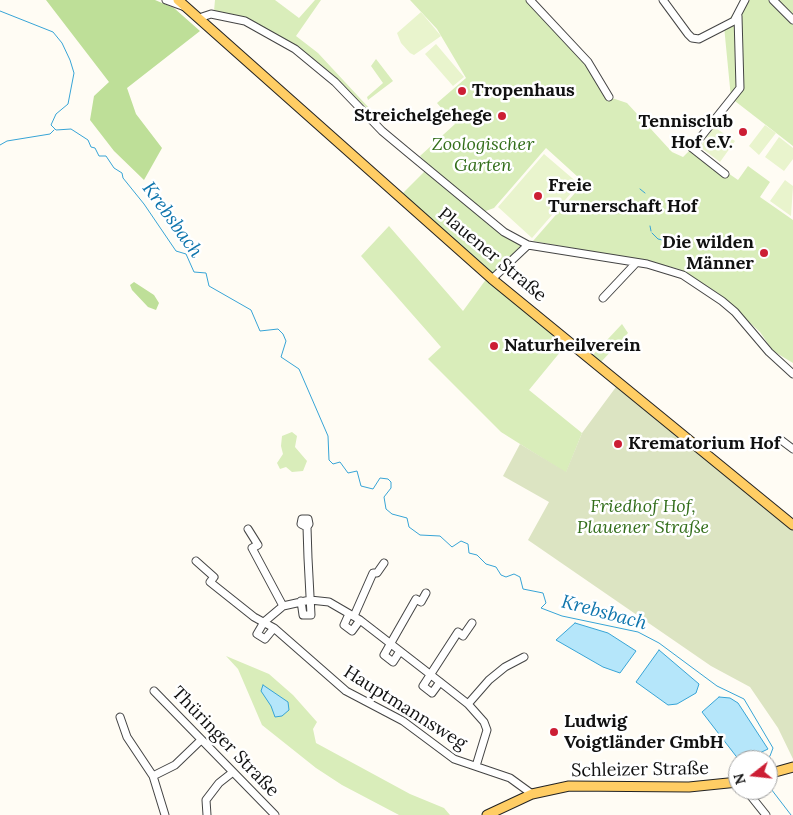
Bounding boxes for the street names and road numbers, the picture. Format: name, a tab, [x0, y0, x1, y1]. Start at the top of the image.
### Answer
street label: Plauener Straße	[433, 203, 551, 307]
street label: Hauptmannsweg	[339, 661, 471, 755]
street label: Thüringer Straße	[167, 682, 283, 802]
street label: Schleizer Straße	[571, 758, 709, 782]

